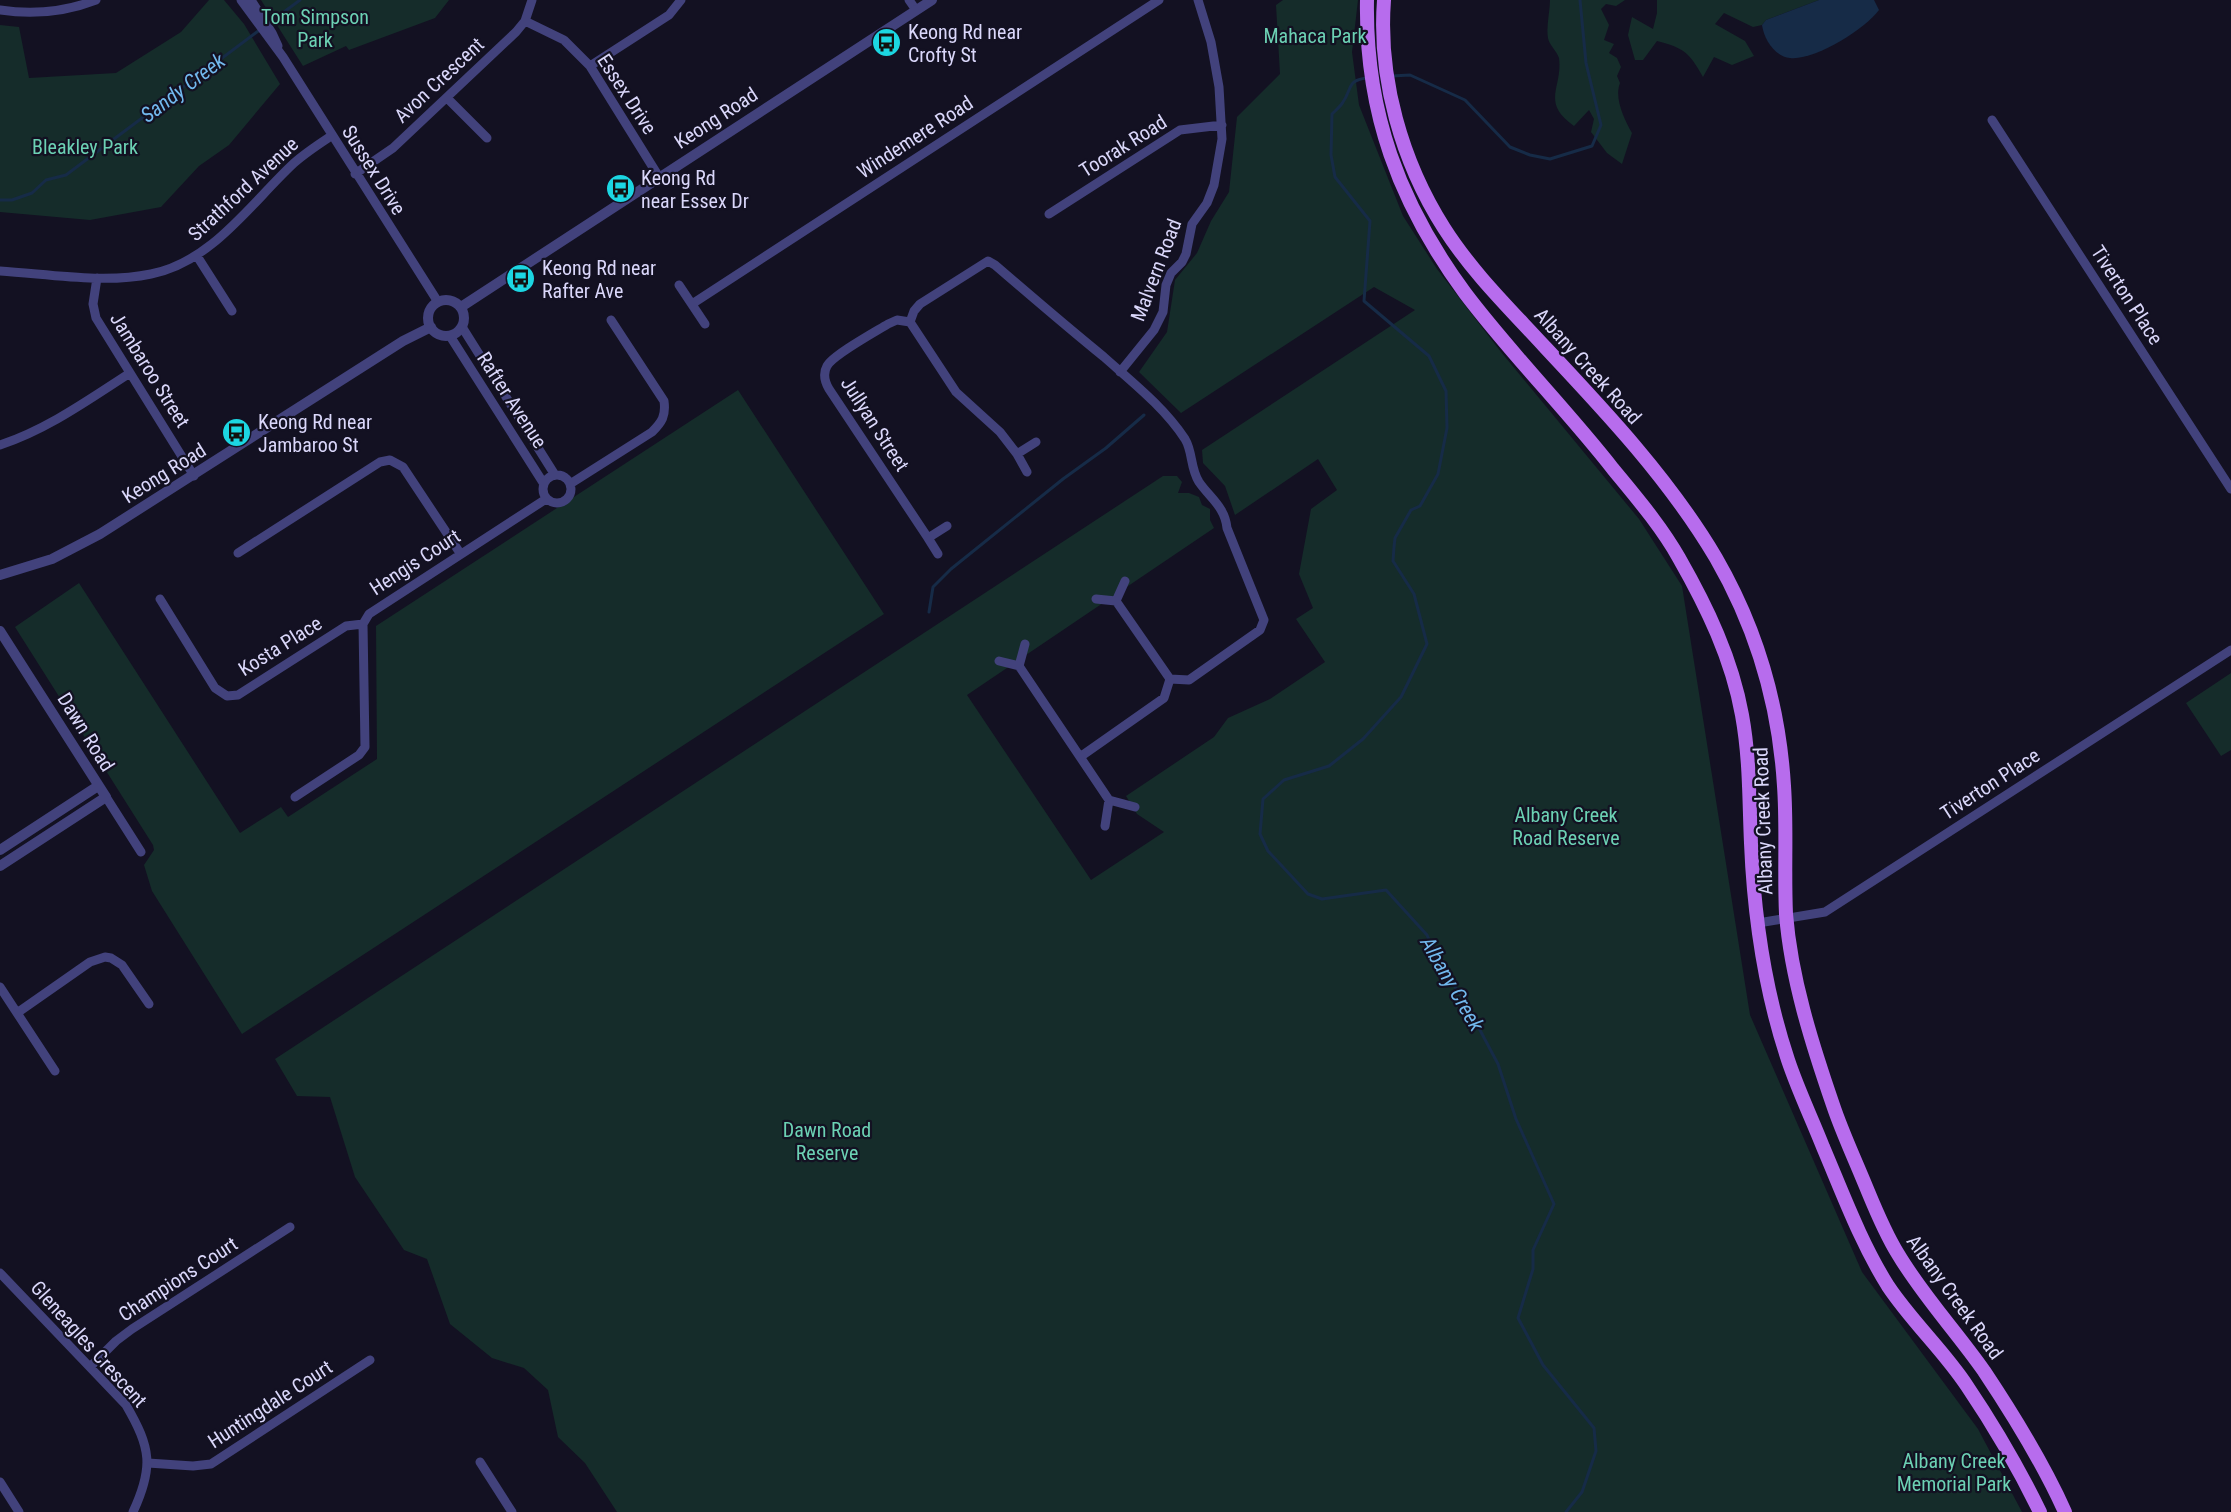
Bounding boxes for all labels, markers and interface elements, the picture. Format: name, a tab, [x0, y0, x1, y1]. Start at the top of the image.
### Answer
park label: Tom Simpson Park	[261, 5, 369, 52]
place label: Keong Rd near Crofty St	[908, 20, 1022, 67]
park label: Mahaca Park	[1264, 24, 1367, 48]
bus stop icon: Keong Rd near Crofty St	[871, 27, 903, 59]
street label: Avon Crescent	[389, 32, 489, 128]
water label: Sandy Creek	[136, 48, 231, 127]
street label: Essex Drive	[592, 49, 662, 139]
street label: Keong Road	[670, 82, 762, 154]
street label: Windemere Road	[853, 91, 977, 183]
street label: Toorak Road	[1075, 110, 1171, 182]
street label: Sussex Drive	[337, 121, 411, 219]
street label: Strathford Avenue	[183, 132, 303, 246]
park label: Bleakley Park	[32, 135, 138, 159]
place label: Keong Rd near Essex Dr	[641, 166, 749, 213]
bus stop icon: Keong Rd near Essex Dr	[604, 173, 636, 205]
street label: Malvern Road	[1126, 215, 1186, 325]
street label: Tiverton Place	[2086, 241, 2168, 349]
place label: Keong Rd near Rafter Ave	[542, 256, 656, 303]
bus stop icon: Keong Rd near Rafter Ave	[505, 263, 537, 295]
street label: Albany Creek Road	[1530, 303, 1646, 429]
street label: Jambaroo Street	[105, 308, 195, 432]
street label: Rafter Avenue	[472, 347, 552, 453]
street label: Jullyan Street	[836, 372, 914, 476]
place label: Keong Rd near Jambaroo St	[258, 410, 372, 457]
bus stop icon: Keong Rd near Jambaroo St	[221, 417, 253, 449]
street label: Keong Road	[118, 438, 210, 508]
street label: Hengis Court	[365, 524, 465, 600]
street label: Kosta Place	[234, 611, 326, 681]
street label: Dawn Road	[52, 688, 120, 776]
street label: Tiverton Place	[1936, 743, 2044, 825]
street label: Albany Creek Road	[1748, 747, 1778, 895]
park label: Albany Creek Road Reserve	[1512, 803, 1620, 850]
water label: Albany Creek	[1415, 932, 1489, 1036]
park label: Dawn Road Reserve	[783, 1118, 871, 1165]
street label: Albany Creek Road	[1902, 1230, 2008, 1364]
street label: Champions Court	[114, 1232, 242, 1326]
street label: Gleneagles Crescent	[26, 1276, 152, 1412]
street label: Huntingdale Court	[203, 1355, 337, 1453]
park label: Albany Creek Memorial Park	[1897, 1449, 2011, 1496]

